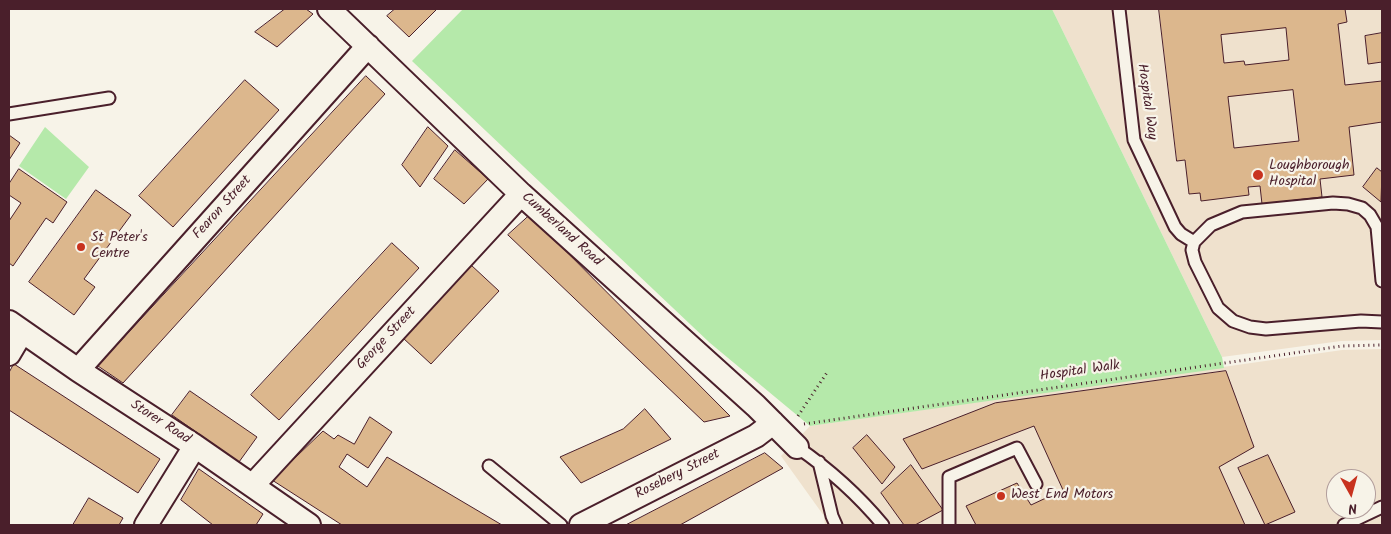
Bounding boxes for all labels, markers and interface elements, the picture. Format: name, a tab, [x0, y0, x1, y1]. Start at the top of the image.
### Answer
street label: Hospital Way	[1132, 63, 1160, 141]
place label: Loughborough Hospital	[1269, 159, 1349, 192]
marker: Loughborough Hospital	[1251, 168, 1265, 182]
street label: Fearon Street	[190, 173, 256, 243]
street label: Cumberland Road	[517, 189, 605, 271]
place label: St Peter's Centre	[91, 231, 148, 264]
marker: St Peter's Centre	[75, 241, 87, 253]
street label: George Street	[354, 304, 420, 374]
street label: Hospital Walk	[1039, 358, 1121, 386]
street label: Storer Road	[127, 397, 193, 449]
street label: Rosebery Street	[633, 446, 723, 504]
north arrow	[1326, 469, 1376, 519]
place label: West End Motors	[1011, 488, 1113, 504]
marker: West End Motors	[995, 490, 1007, 502]
text: N	[1347, 496, 1358, 519]

